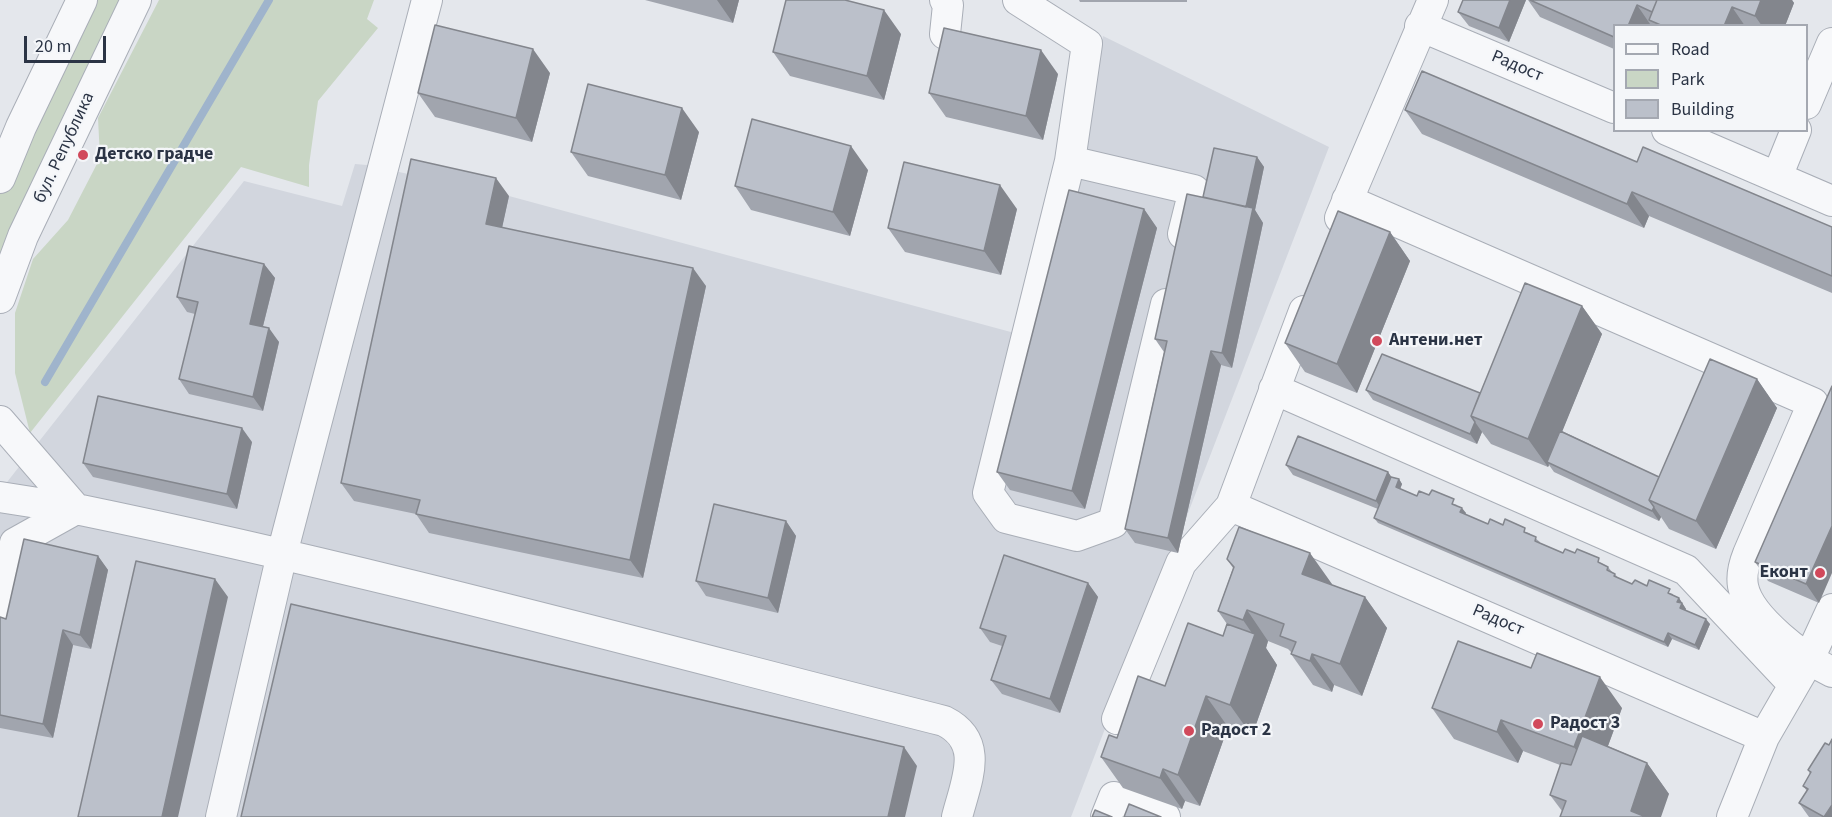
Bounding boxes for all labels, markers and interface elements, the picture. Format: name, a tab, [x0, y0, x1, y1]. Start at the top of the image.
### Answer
scale bar	[27, 24, 110, 62]
legend	[1613, 24, 1808, 132]
text: 20 m	[35, 34, 71, 59]
text: Road	[1671, 37, 1710, 62]
street label: Радост	[1488, 46, 1546, 88]
text: Park	[1671, 67, 1705, 92]
street label: бул. Република	[30, 89, 100, 207]
text: Building	[1671, 97, 1734, 122]
place label: Детско градче	[95, 144, 213, 166]
marker: Детско градче	[76, 148, 90, 162]
place label: Антени.нет	[1389, 330, 1482, 352]
marker: Антени.нет	[1370, 334, 1384, 348]
place label: Еконт	[1759, 562, 1808, 584]
marker: Еконт	[1813, 566, 1827, 580]
street label: Радост	[1469, 600, 1527, 642]
place label: Радост 3	[1550, 713, 1620, 735]
marker: Радост 3	[1531, 717, 1545, 731]
place label: Радост 2	[1201, 720, 1271, 742]
marker: Радост 2	[1182, 724, 1196, 738]

